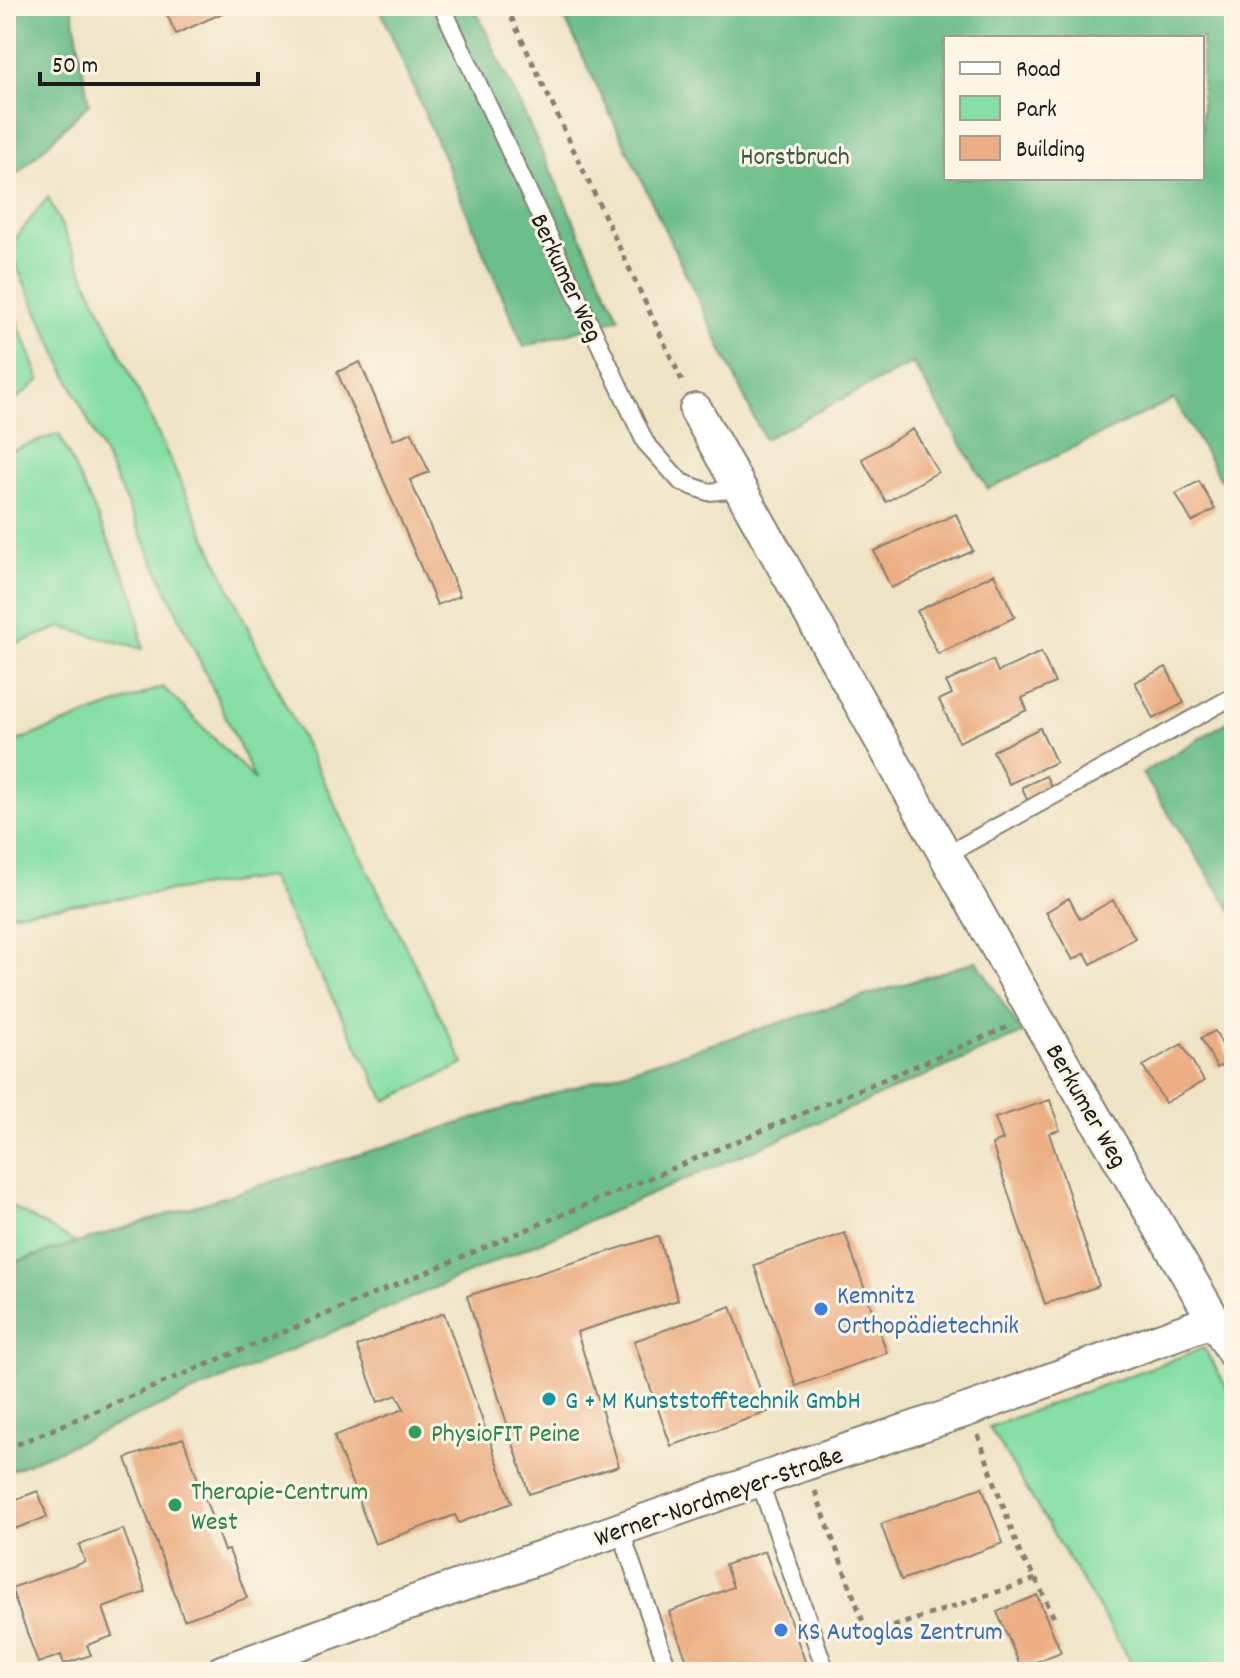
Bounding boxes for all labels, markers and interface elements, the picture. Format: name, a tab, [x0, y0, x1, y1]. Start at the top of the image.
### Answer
scale bar	[40, 36, 258, 86]
legend	[944, 36, 1204, 180]
text: 50 m	[52, 50, 98, 84]
text: Road	[1016, 54, 1061, 88]
text: Park	[1016, 94, 1057, 128]
text: Building	[1016, 134, 1085, 168]
park label: Horstbruch	[740, 140, 850, 177]
street label: Berkumer Weg	[519, 208, 611, 349]
street label: Berkumer Weg	[1034, 1038, 1135, 1176]
place label: Kemnitz Orthopädietechnik	[837, 1279, 1019, 1346]
marker: Kemnitz Orthopädietechnik	[812, 1300, 830, 1318]
place label: G + M Kunststofftechnik GmbH	[565, 1384, 861, 1421]
marker: G + M Kunststofftechnik GmbH	[540, 1390, 558, 1408]
place label: PhysioFIT Peine	[431, 1417, 580, 1454]
marker: PhysioFIT Peine	[406, 1423, 424, 1441]
street label: Werner-Nordmeyer-Straße	[590, 1438, 848, 1558]
place label: Therapie-Centrum West	[191, 1475, 368, 1542]
marker: Therapie-Centrum West	[166, 1496, 184, 1514]
place label: KS Autoglas Zentrum	[797, 1615, 1003, 1652]
marker: KS Autoglas Zentrum	[772, 1621, 790, 1639]

